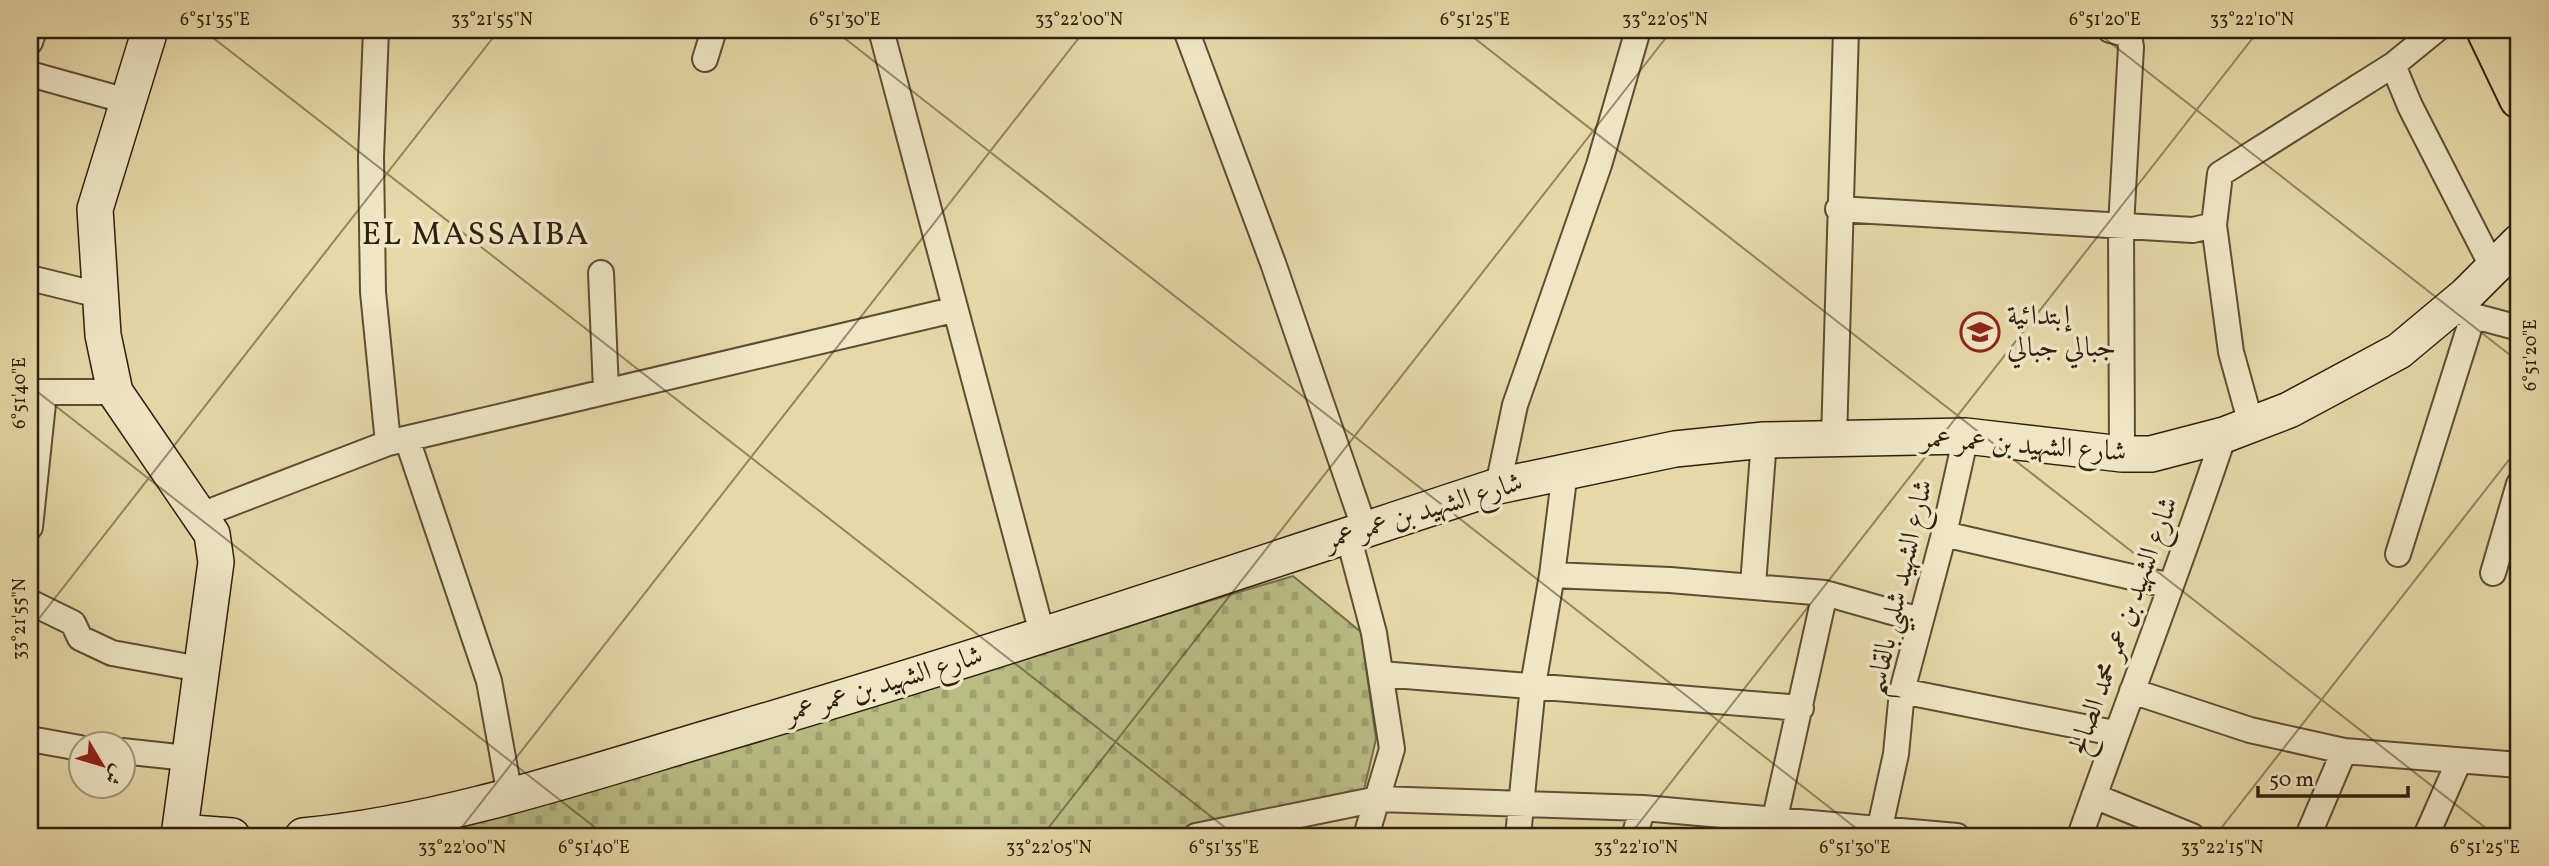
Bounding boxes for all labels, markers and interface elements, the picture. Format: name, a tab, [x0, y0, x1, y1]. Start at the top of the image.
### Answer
text: 6°51'35"E	[180, 8, 250, 33]
text: 33°21'55"N	[451, 8, 533, 33]
text: 6°51'30"E	[809, 8, 881, 33]
text: 33°22'00"N	[1035, 8, 1123, 33]
text: 6°51'25"E	[1440, 8, 1510, 33]
text: 33°22'05"N	[1622, 8, 1708, 33]
text: 6°51'20"E	[2069, 8, 2141, 33]
text: 33°22'10"N	[2210, 8, 2294, 33]
district label: EL MASSAIBA	[362, 214, 590, 258]
place label: إبتدائية جبالي جبالي	[2007, 297, 2116, 369]
school or university icon: إبتدائية جبالي جبالي	[1959, 311, 2001, 353]
text: 6°51'20"E	[2519, 319, 2544, 391]
text: 6°51'40"E	[8, 357, 33, 429]
street label: شارع الشهيد بن عمر عمر	[1917, 419, 2128, 475]
street label: شارع الشهيد بن عمر عمر	[1317, 463, 1528, 563]
street label: شارع الشهيد شلبي بالقاسم	[1856, 476, 1950, 701]
street label: شارع الشهيد بن عمر محمد الصالح	[2059, 491, 2192, 762]
text: 33°21'55"N	[8, 578, 33, 660]
street label: شارع الشهيد بن عمر عمر	[777, 636, 988, 736]
north arrow	[66, 730, 136, 800]
scale bar	[2258, 754, 2409, 798]
text: ش	[98, 759, 130, 790]
text: 50 m	[2269, 766, 2314, 795]
text: 33°22'00"N	[418, 836, 506, 861]
text: 6°51'40"E	[558, 836, 630, 861]
text: 33°22'05"N	[1006, 836, 1092, 861]
text: 6°51'35"E	[1189, 836, 1259, 861]
text: 33°22'10"N	[1594, 836, 1678, 861]
text: 6°51'30"E	[1819, 836, 1891, 861]
text: 33°22'15"N	[2181, 836, 2263, 861]
text: 6°51'25"E	[2450, 836, 2520, 861]

